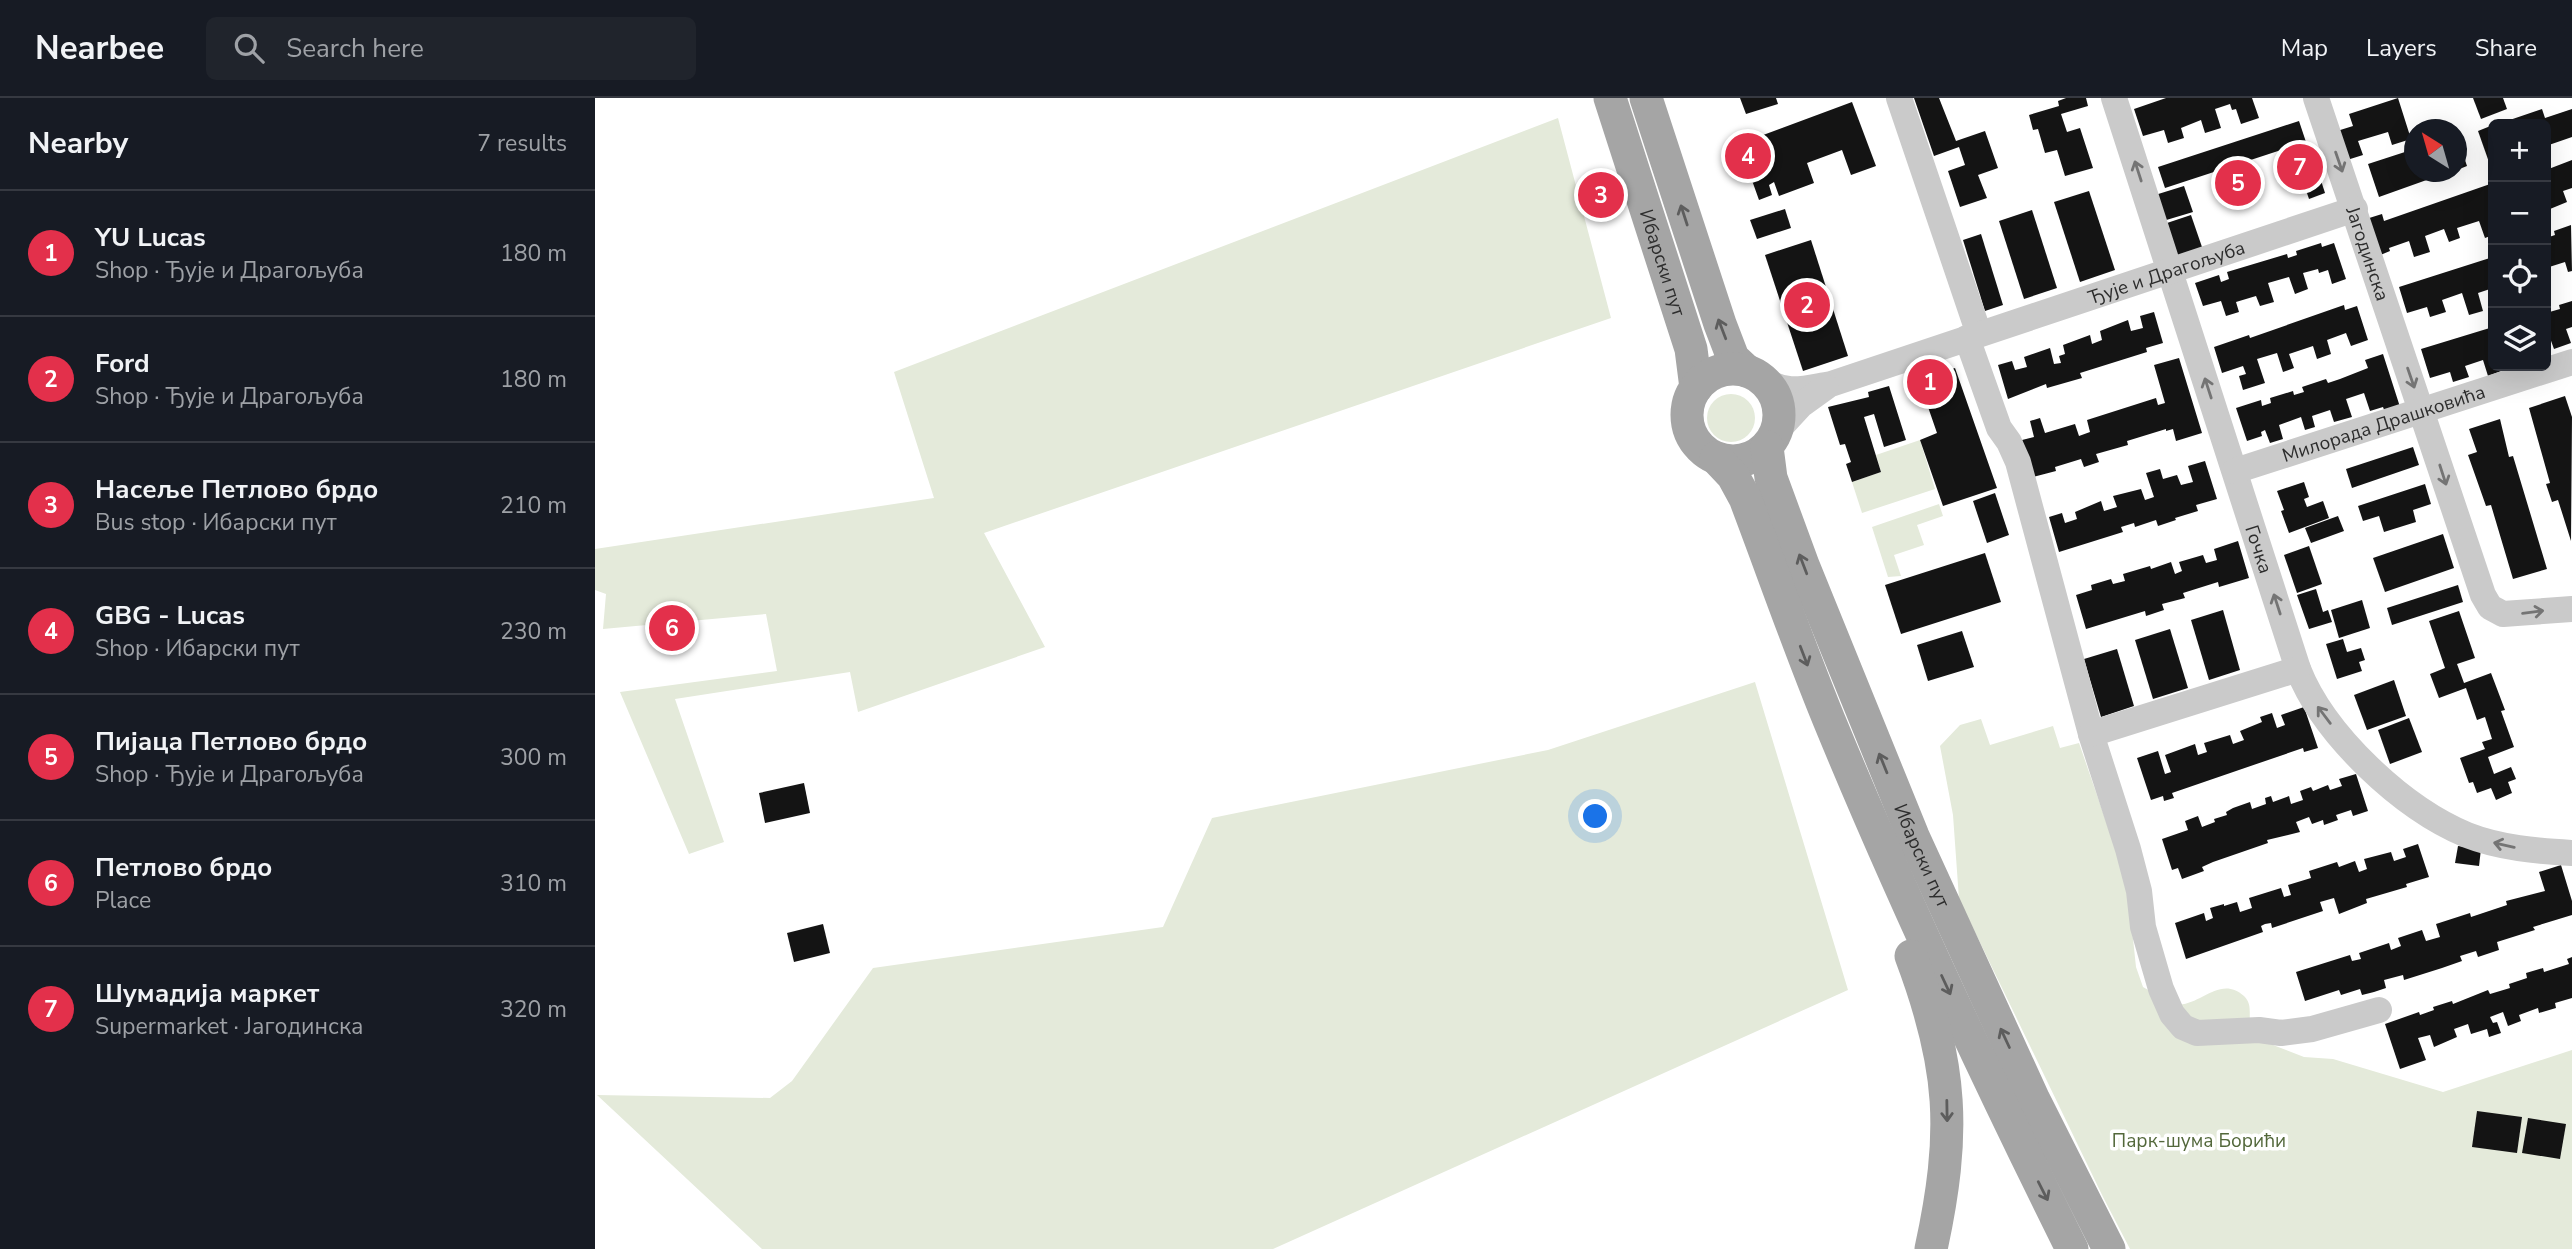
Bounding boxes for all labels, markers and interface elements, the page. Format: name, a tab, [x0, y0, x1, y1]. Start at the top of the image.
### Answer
search box	[206, 17, 696, 80]
text: Nearbee	[35, 26, 164, 71]
icon: search	[230, 29, 268, 67]
text: Search here	[286, 31, 424, 66]
text: Map	[2281, 32, 2328, 64]
text: Layers	[2366, 32, 2437, 64]
text: Share	[2475, 32, 2537, 64]
north arrow	[2404, 119, 2467, 182]
map controls	[2488, 119, 2551, 371]
button: +	[2488, 119, 2551, 182]
text: Nearby	[28, 123, 128, 164]
text: 7 results	[477, 128, 567, 159]
pin: 4	[1725, 130, 1771, 182]
pin: 7	[2277, 141, 2323, 193]
one-way arrow	[2334, 151, 2346, 173]
pin: 5	[2215, 157, 2261, 209]
one-way arrow	[2131, 161, 2143, 183]
pin: 3	[1578, 169, 1624, 221]
button: −	[2488, 182, 2551, 245]
street label: Јагодинска	[2339, 202, 2395, 304]
one-way arrow	[1677, 205, 1689, 227]
street label: Ибарски пут	[1633, 206, 1692, 320]
text: YU Lucas	[95, 220, 206, 255]
street label: Ђује и Драгољуба	[2085, 235, 2249, 311]
text: 1	[44, 238, 58, 269]
text: 180 m	[500, 238, 567, 269]
button: locate	[2488, 245, 2551, 308]
text: Shop · Ђује и Драгољуба	[95, 255, 364, 286]
pin: 2	[1784, 279, 1830, 331]
button: layers	[2488, 308, 2551, 371]
one-way arrow	[1714, 318, 1727, 340]
text: Ford	[95, 346, 150, 381]
pin: 1	[1907, 356, 1953, 408]
text: 2	[44, 364, 58, 395]
text: 180 m	[500, 364, 567, 395]
one-way arrow	[2406, 367, 2418, 389]
one-way arrow	[2201, 377, 2213, 399]
street label: Милорада Драшковића	[2279, 379, 2489, 469]
text: Shop · Ђује и Драгољуба	[95, 381, 364, 412]
one-way arrow	[2438, 464, 2450, 486]
text: Насеље Петлово брдо	[95, 472, 378, 507]
text: 3	[44, 490, 58, 521]
text: 210 m	[500, 490, 567, 521]
text: Bus stop · Ибарски пут	[95, 507, 337, 538]
street label: Гочка	[2238, 522, 2278, 577]
one-way arrow	[1795, 554, 1808, 576]
one-way arrow	[2270, 594, 2282, 616]
text: GBG - Lucas	[95, 598, 245, 633]
pin: 6	[649, 602, 695, 654]
one-way arrow	[2521, 605, 2544, 618]
text: 4	[44, 616, 58, 647]
text: 230 m	[500, 616, 567, 647]
text: Shop · Ибарски пут	[95, 633, 300, 664]
one-way arrow	[1799, 645, 1812, 666]
one-way arrow	[2317, 706, 2332, 724]
text: Пијаца Петлово брдо	[95, 724, 367, 759]
text: 5	[44, 742, 58, 773]
text: 300 m	[500, 742, 567, 773]
one-way arrow	[1876, 753, 1889, 775]
text: Shop · Ђује и Драгољуба	[95, 759, 364, 790]
your location	[1578, 799, 1612, 833]
street label: Ибарски пут	[1887, 800, 1956, 912]
one-way arrow	[2493, 838, 2516, 851]
text: Петлово брдо	[95, 850, 272, 885]
text: 6	[44, 868, 58, 899]
text: 310 m	[500, 868, 567, 899]
text: Place	[95, 885, 151, 916]
one-way arrow	[1940, 974, 1953, 995]
text: Шумадија маркет	[95, 976, 319, 1011]
text: 7	[44, 994, 58, 1025]
text: 320 m	[500, 994, 567, 1025]
text: Supermarket · Јагодинска	[95, 1011, 363, 1042]
one-way arrow	[1998, 1028, 2012, 1049]
one-way arrow	[1941, 1099, 1954, 1122]
park label: Парк-шума Борићи	[2112, 1128, 2286, 1154]
one-way arrow	[2037, 1180, 2051, 1201]

